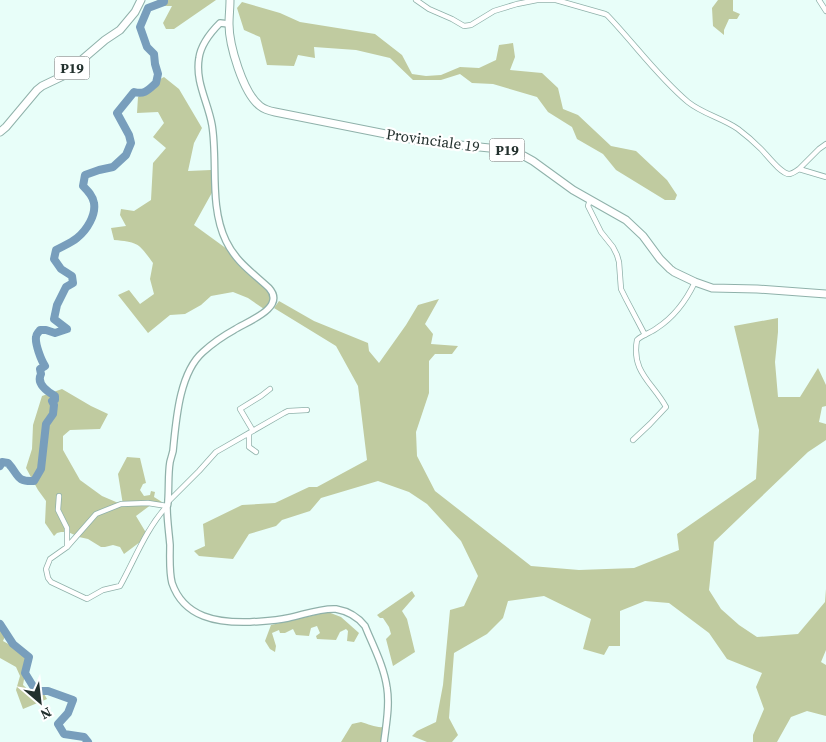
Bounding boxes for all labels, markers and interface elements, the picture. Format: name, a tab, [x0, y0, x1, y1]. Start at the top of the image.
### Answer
road number: P19	[54, 56, 90, 80]
street label: Provinciale 19	[385, 123, 481, 157]
road number: P19	[490, 138, 524, 162]
north arrow	[15, 677, 65, 727]
text: N	[37, 702, 55, 725]

